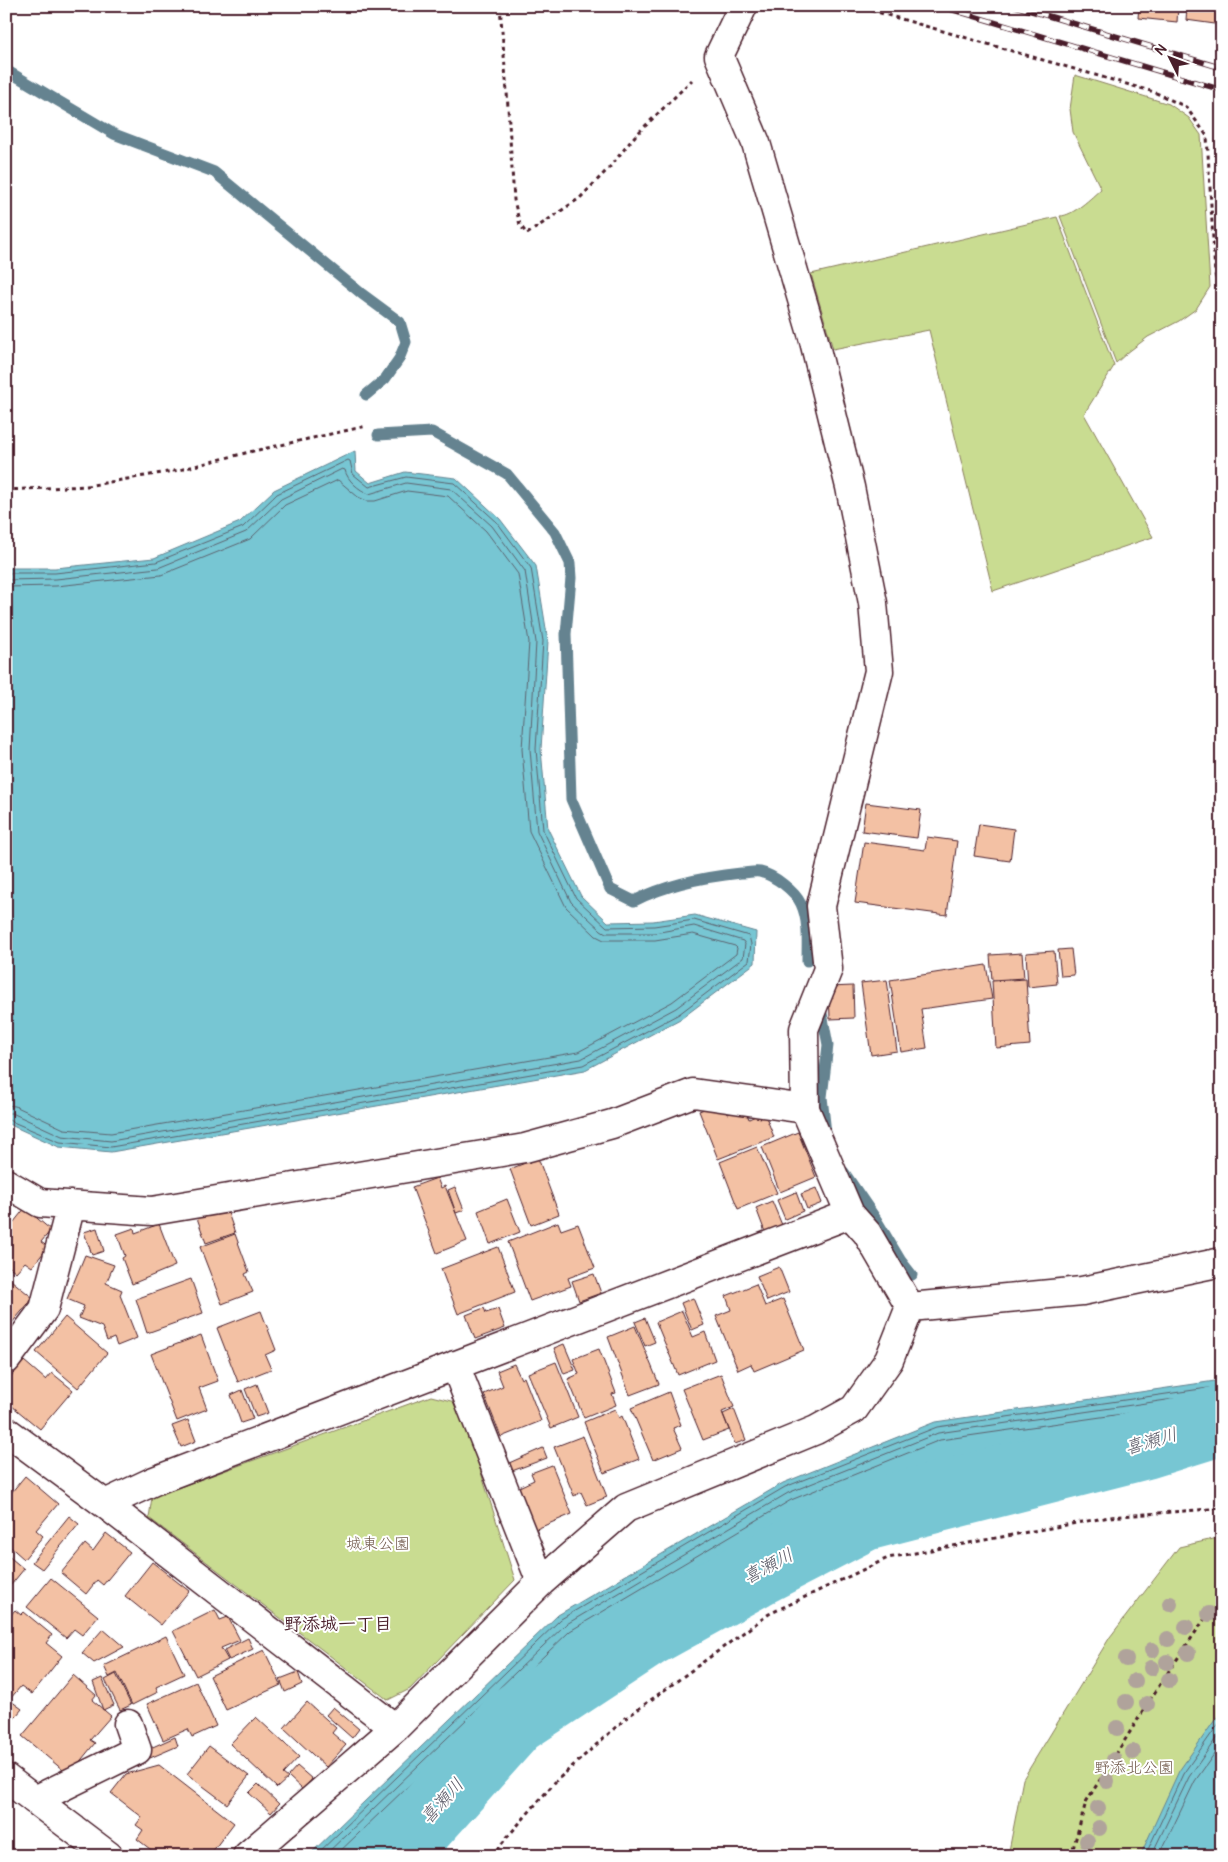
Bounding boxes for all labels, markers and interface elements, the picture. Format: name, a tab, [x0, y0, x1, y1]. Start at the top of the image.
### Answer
north arrow	[1146, 32, 1196, 82]
text: N	[1151, 40, 1170, 59]
water label: 喜瀬川	[1122, 1423, 1180, 1460]
park label: 城東公園	[346, 1534, 410, 1554]
water label: 喜瀬川	[739, 1544, 797, 1589]
district label: 野添城一丁目	[284, 1613, 392, 1636]
park label: 野添北公園	[1094, 1758, 1174, 1778]
water label: 喜瀬川	[416, 1774, 469, 1829]

